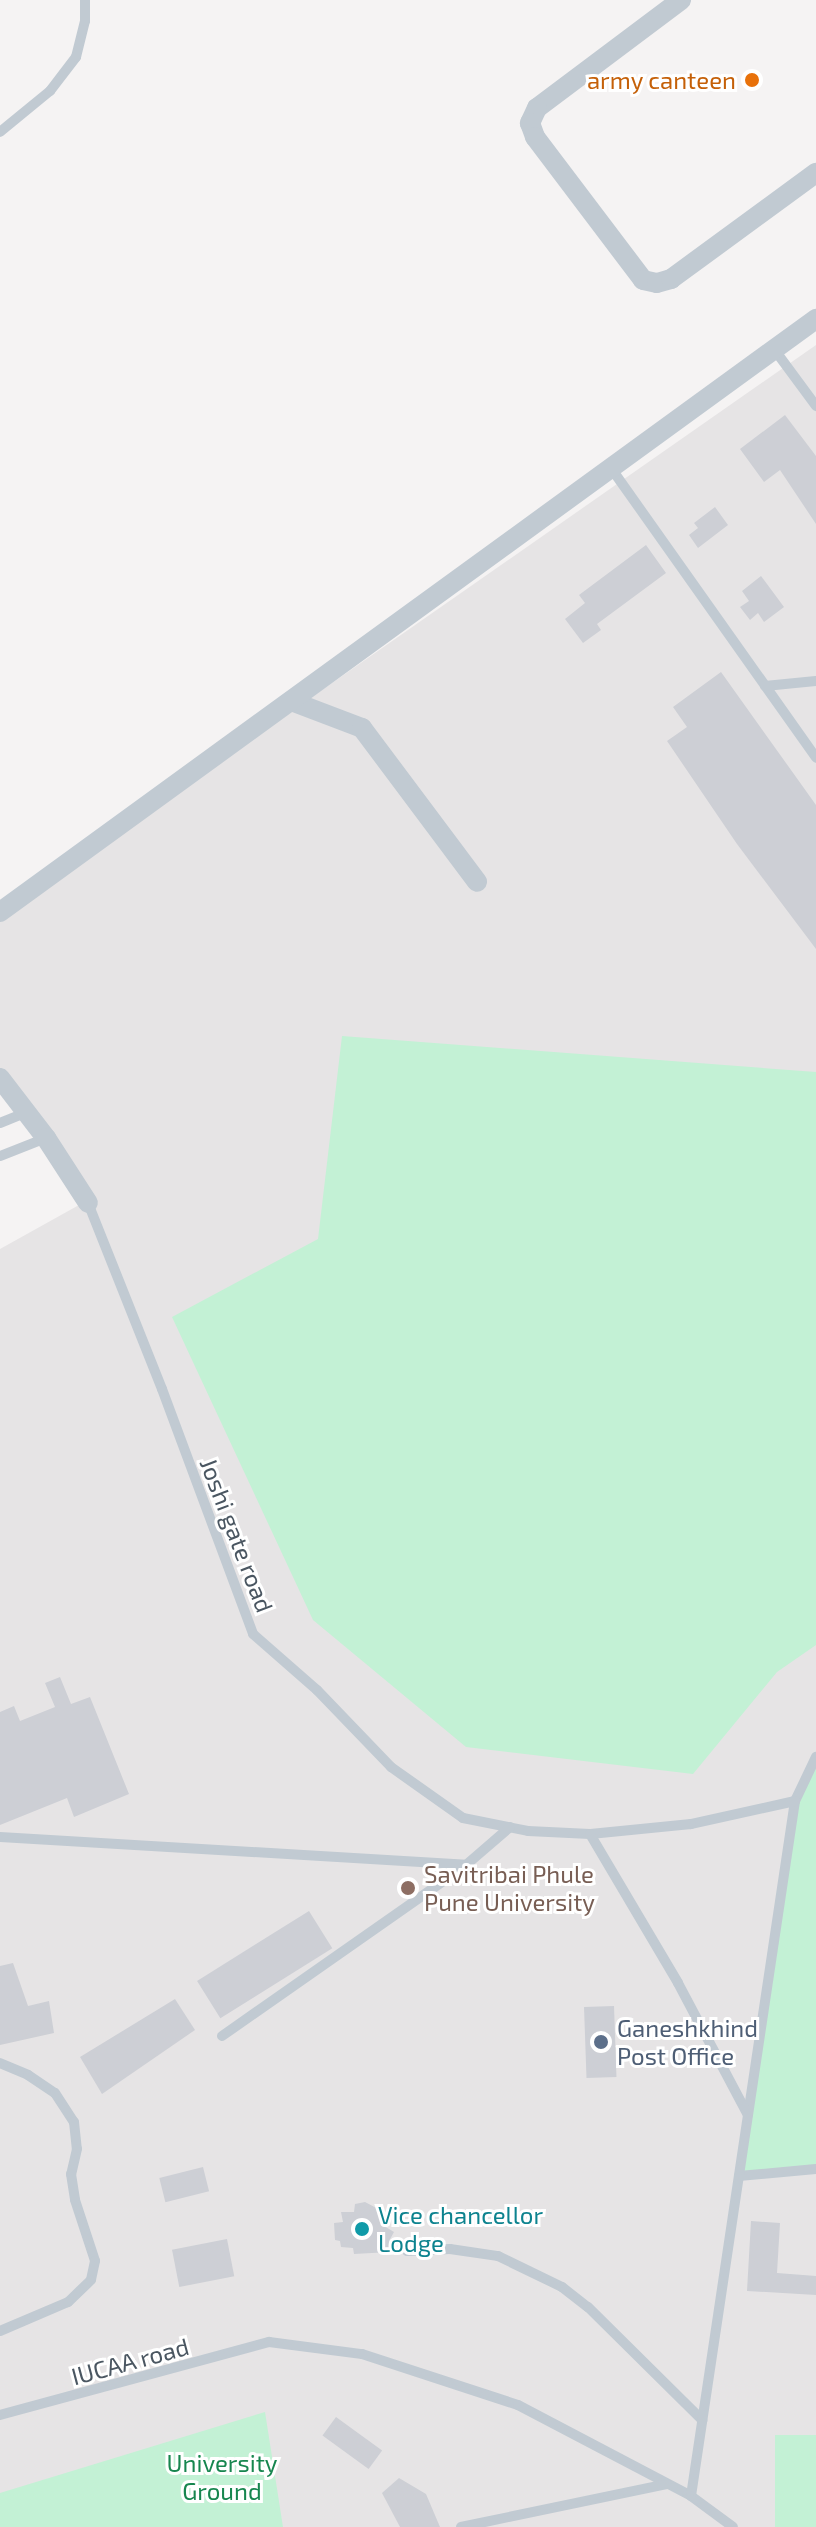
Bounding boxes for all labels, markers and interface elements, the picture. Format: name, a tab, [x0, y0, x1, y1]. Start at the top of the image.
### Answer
place label: army canteen	[586, 66, 736, 94]
marker: army canteen	[743, 71, 761, 89]
street label: Joshi gate road	[194, 1454, 280, 1616]
place label: Savitribai Phule Pune University	[424, 1860, 595, 1916]
marker: Savitribai Phule Pune University	[399, 1879, 417, 1897]
place label: Ganeshkhind Post Office	[617, 2014, 758, 2070]
marker: Ganeshkhind Post Office	[592, 2033, 610, 2051]
place label: Vice chancellor Lodge	[378, 2201, 543, 2257]
marker: Vice chancellor Lodge	[353, 2220, 371, 2238]
street label: IUCAA road	[68, 2331, 192, 2391]
park label: University Ground	[167, 2449, 277, 2505]

